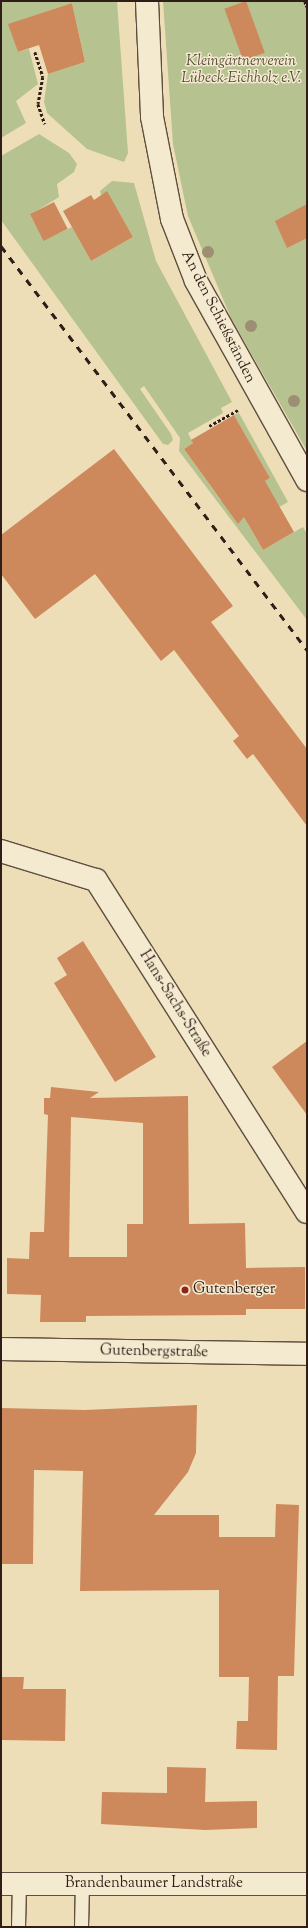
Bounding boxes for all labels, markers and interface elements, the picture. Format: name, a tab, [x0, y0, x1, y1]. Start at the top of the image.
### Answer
park label: Kleingärtnerverein Lübeck-Eichholz e.V.	[181, 52, 301, 87]
street label: An den Schießständen	[177, 248, 259, 386]
street label: Hans-Sachs-Straße	[135, 947, 215, 1061]
place label: Gutenberger	[193, 1281, 275, 1299]
marker: Gutenberger	[180, 1285, 190, 1295]
street label: Gutenbergstraße	[100, 1342, 208, 1362]
street label: Brandenbaumer Landstraße	[65, 1875, 243, 1893]

